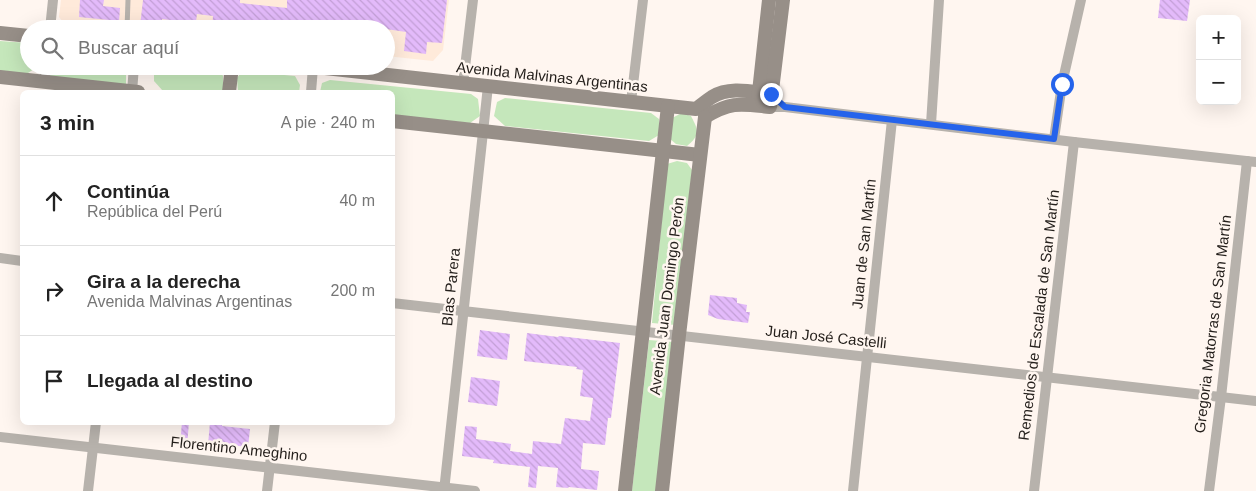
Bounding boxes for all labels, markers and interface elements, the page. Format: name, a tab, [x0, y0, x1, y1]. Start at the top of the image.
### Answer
map controls	[1196, 15, 1241, 105]
button: +	[1196, 15, 1241, 60]
search box	[20, 20, 395, 75]
icon: search	[38, 34, 66, 62]
text: Buscar aquí	[78, 37, 179, 58]
street label: Avenida Malvinas Argentinas	[456, 58, 649, 95]
button: −	[1196, 60, 1241, 105]
route start	[1051, 73, 1074, 96]
route end	[760, 83, 783, 106]
text: 3 min	[40, 111, 95, 134]
text: A pie · 240 m	[281, 114, 375, 131]
street label: Juan de San Martín	[848, 178, 879, 310]
text: Continúa	[87, 181, 169, 202]
icon: ahead	[40, 187, 68, 215]
street label: Remedios de Escalada de San Martín	[1015, 189, 1062, 441]
text: 40 m	[339, 192, 375, 209]
street label: Avenida Juan Domingo Perón	[646, 196, 687, 396]
text: República del Perú	[87, 203, 222, 220]
street label: Gregoria Matorras de San Martín	[1191, 214, 1234, 434]
street label: Blas Parera	[438, 246, 463, 327]
text: Gira a la derecha	[87, 271, 240, 292]
icon: right	[40, 277, 68, 305]
text: 200 m	[331, 282, 375, 299]
text: Avenida Malvinas Argentinas	[87, 293, 292, 310]
street label: Juan José Castelli	[765, 322, 887, 351]
icon: arrive	[40, 367, 68, 395]
text: Llegada al destino	[87, 370, 253, 391]
street label: Florentino Ameghino	[170, 433, 308, 464]

